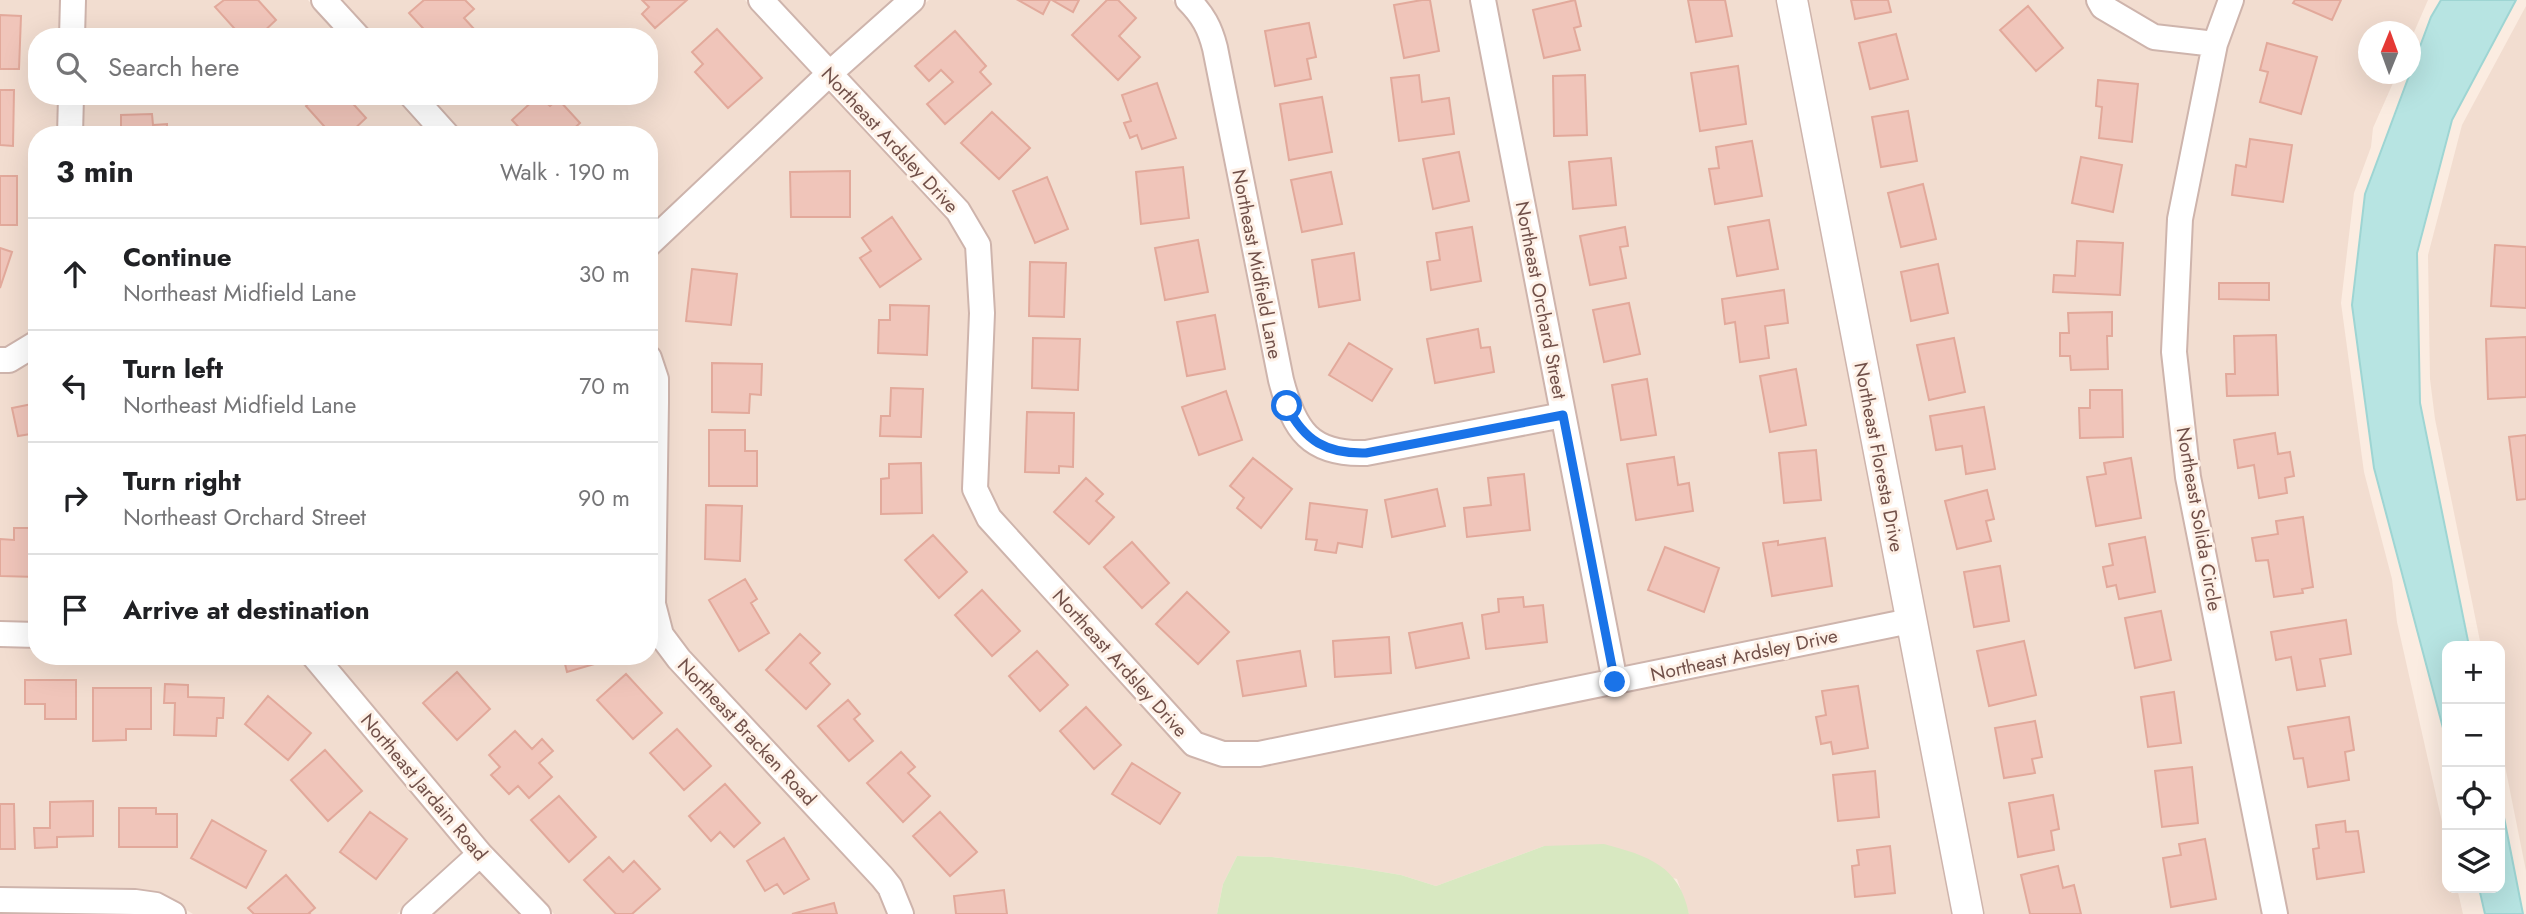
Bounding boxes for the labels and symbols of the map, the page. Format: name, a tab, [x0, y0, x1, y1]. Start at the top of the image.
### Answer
north arrow	[2358, 21, 2421, 84]
street label: Northeast Ardsley Drive	[815, 61, 965, 219]
street label: Northeast Midfield Lane	[1225, 167, 1289, 361]
street label: Northeast Orchard Street	[1509, 199, 1573, 402]
street label: Northeast Floresta Drive	[1847, 360, 1911, 554]
route start	[1271, 390, 1302, 421]
street label: Northeast Solida Circle	[2170, 425, 2228, 613]
street label: Northeast Ardsley Drive	[1046, 583, 1194, 743]
street label: Northeast Ardsley Drive	[1648, 622, 1840, 688]
street label: Northeast Bracken Road	[671, 652, 823, 812]
route end	[1599, 666, 1630, 697]
street label: Northeast Jardain Road	[354, 708, 494, 866]

